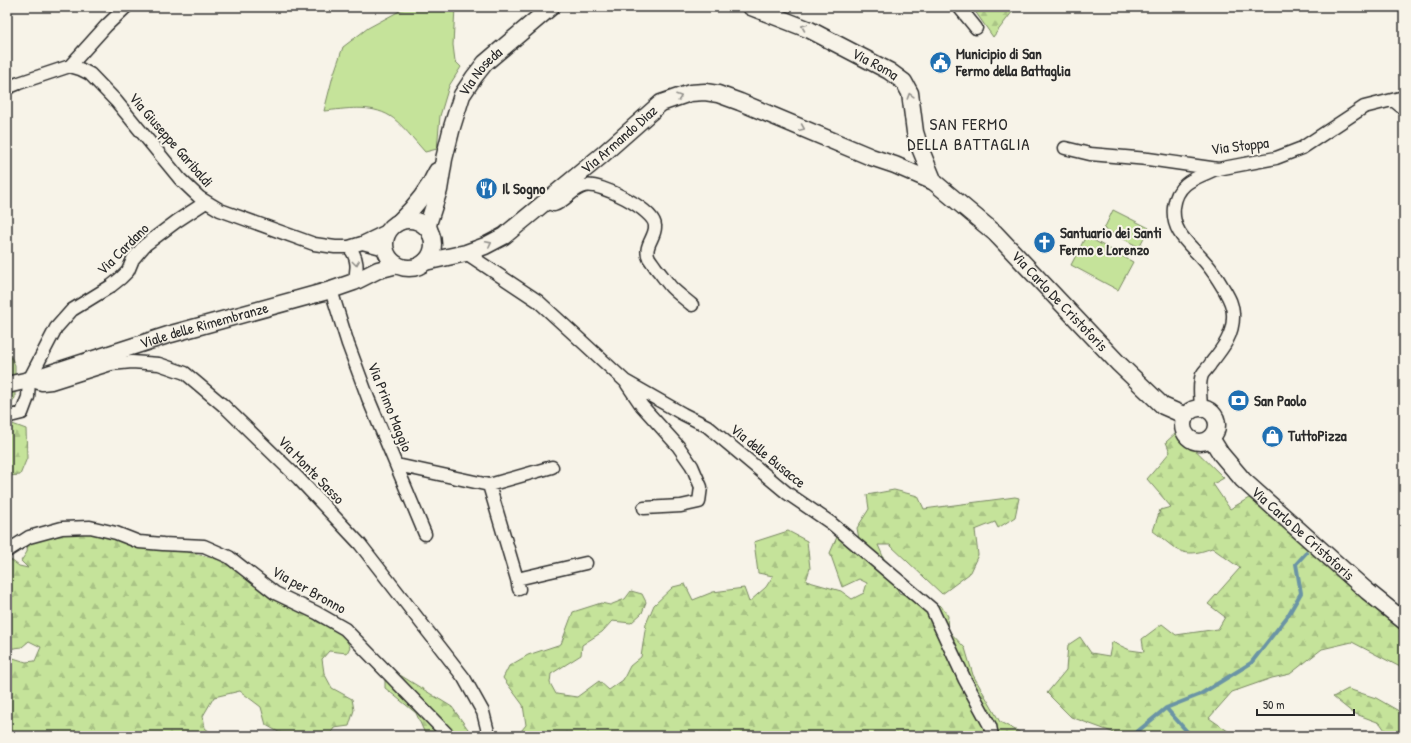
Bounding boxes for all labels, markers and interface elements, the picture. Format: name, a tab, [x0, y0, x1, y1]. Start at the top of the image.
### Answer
one-way arrow	[800, 24, 808, 32]
street label: Via Noseda	[453, 42, 507, 100]
street label: Via Roma	[849, 43, 903, 85]
place label: Municipio di San Fermo della Battaglia	[955, 43, 1070, 82]
public building icon: Municipio di San Fermo della Battaglia	[927, 50, 953, 76]
street label: Via Giuseppe Garibaldi	[124, 88, 218, 192]
one-way arrow	[676, 93, 683, 102]
one-way arrow	[906, 93, 915, 100]
street label: Via Armando Diaz	[576, 100, 662, 178]
district label: SAN FERMO DELLA BATTAGLIA	[907, 112, 1031, 155]
one-way arrow	[798, 124, 805, 132]
street label: Via Stoppa	[1210, 132, 1270, 159]
restaurant icon: Il Sogno	[473, 176, 499, 202]
place label: Il Sogno	[502, 178, 545, 200]
street label: Via Cardano	[92, 218, 153, 279]
place label: Santuario dei Santi Fermo e Lorenzo	[1059, 222, 1162, 260]
church icon: Santuario dei Santi Fermo e Lorenzo	[1031, 229, 1057, 255]
one-way arrow	[485, 241, 492, 249]
street label: Via Carlo De Cristoforis	[1007, 246, 1113, 356]
one-way arrow	[351, 260, 360, 266]
street label: Viale delle Rimembranze	[137, 297, 271, 353]
street label: Via Primo Maggio	[363, 359, 418, 455]
bank icon: San Paolo	[1226, 388, 1252, 414]
place label: San Paolo	[1254, 390, 1306, 411]
street label: Via delle Busacce	[726, 419, 811, 493]
shop icon: TuttoPizza	[1260, 423, 1286, 449]
place label: TuttoPizza	[1287, 425, 1347, 446]
street label: Via Monte Sasso	[273, 431, 349, 509]
street label: Via Carlo De Cristoforis	[1247, 481, 1359, 585]
street label: Via per Bronno	[268, 561, 350, 619]
scale bar	[1257, 691, 1354, 717]
text: 50 m	[1263, 696, 1284, 713]

